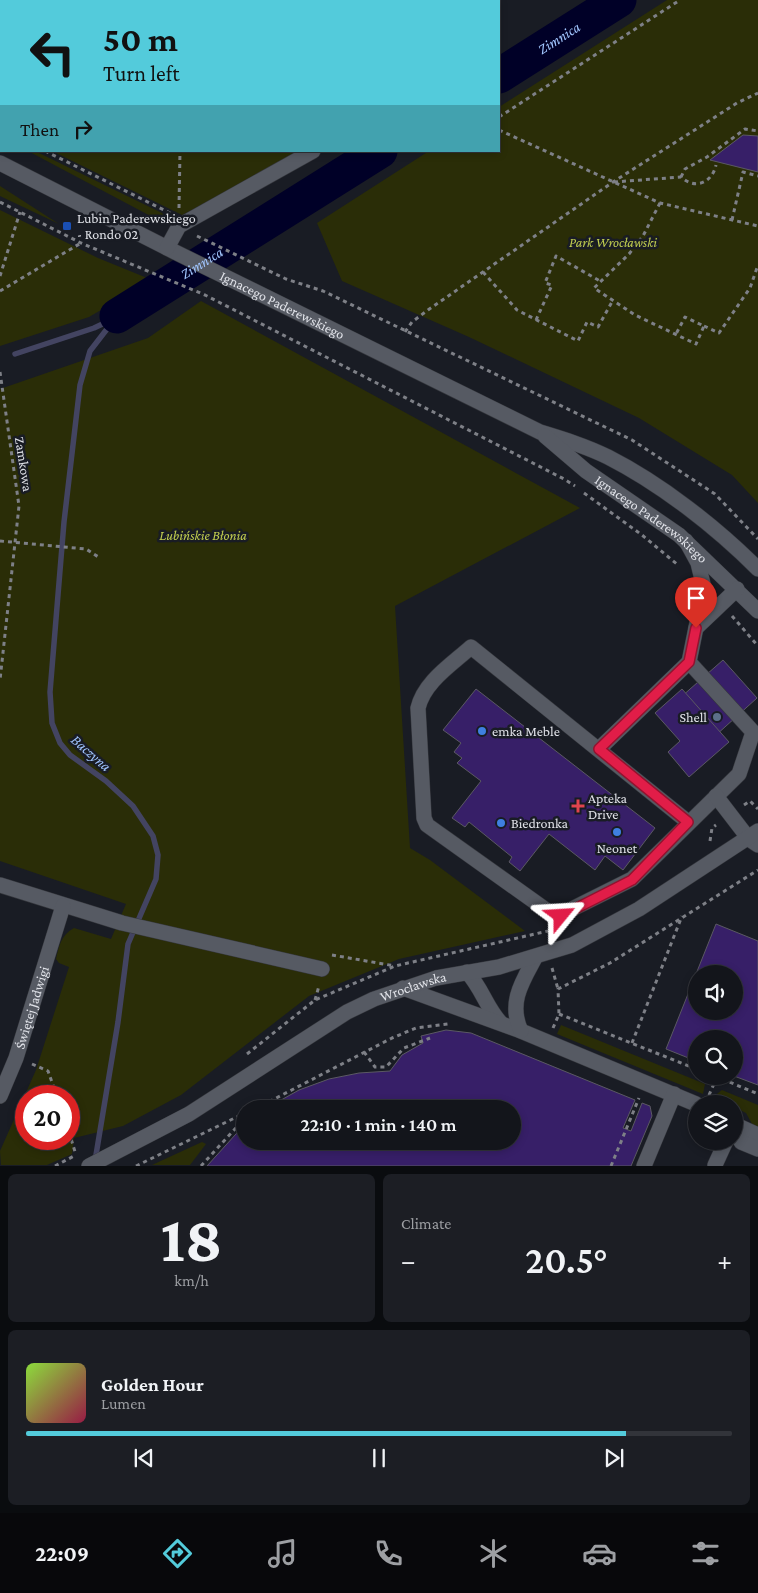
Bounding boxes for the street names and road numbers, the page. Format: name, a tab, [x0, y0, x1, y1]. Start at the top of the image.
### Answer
street label: Ignacego Paderewskiego	[217, 268, 347, 342]
street label: Zamkowa	[12, 435, 36, 493]
street label: Ignacego Paderewskiego	[592, 472, 711, 566]
street label: Świętej Jadwigi	[11, 964, 52, 1051]
street label: Wrocławska	[378, 968, 448, 1004]

